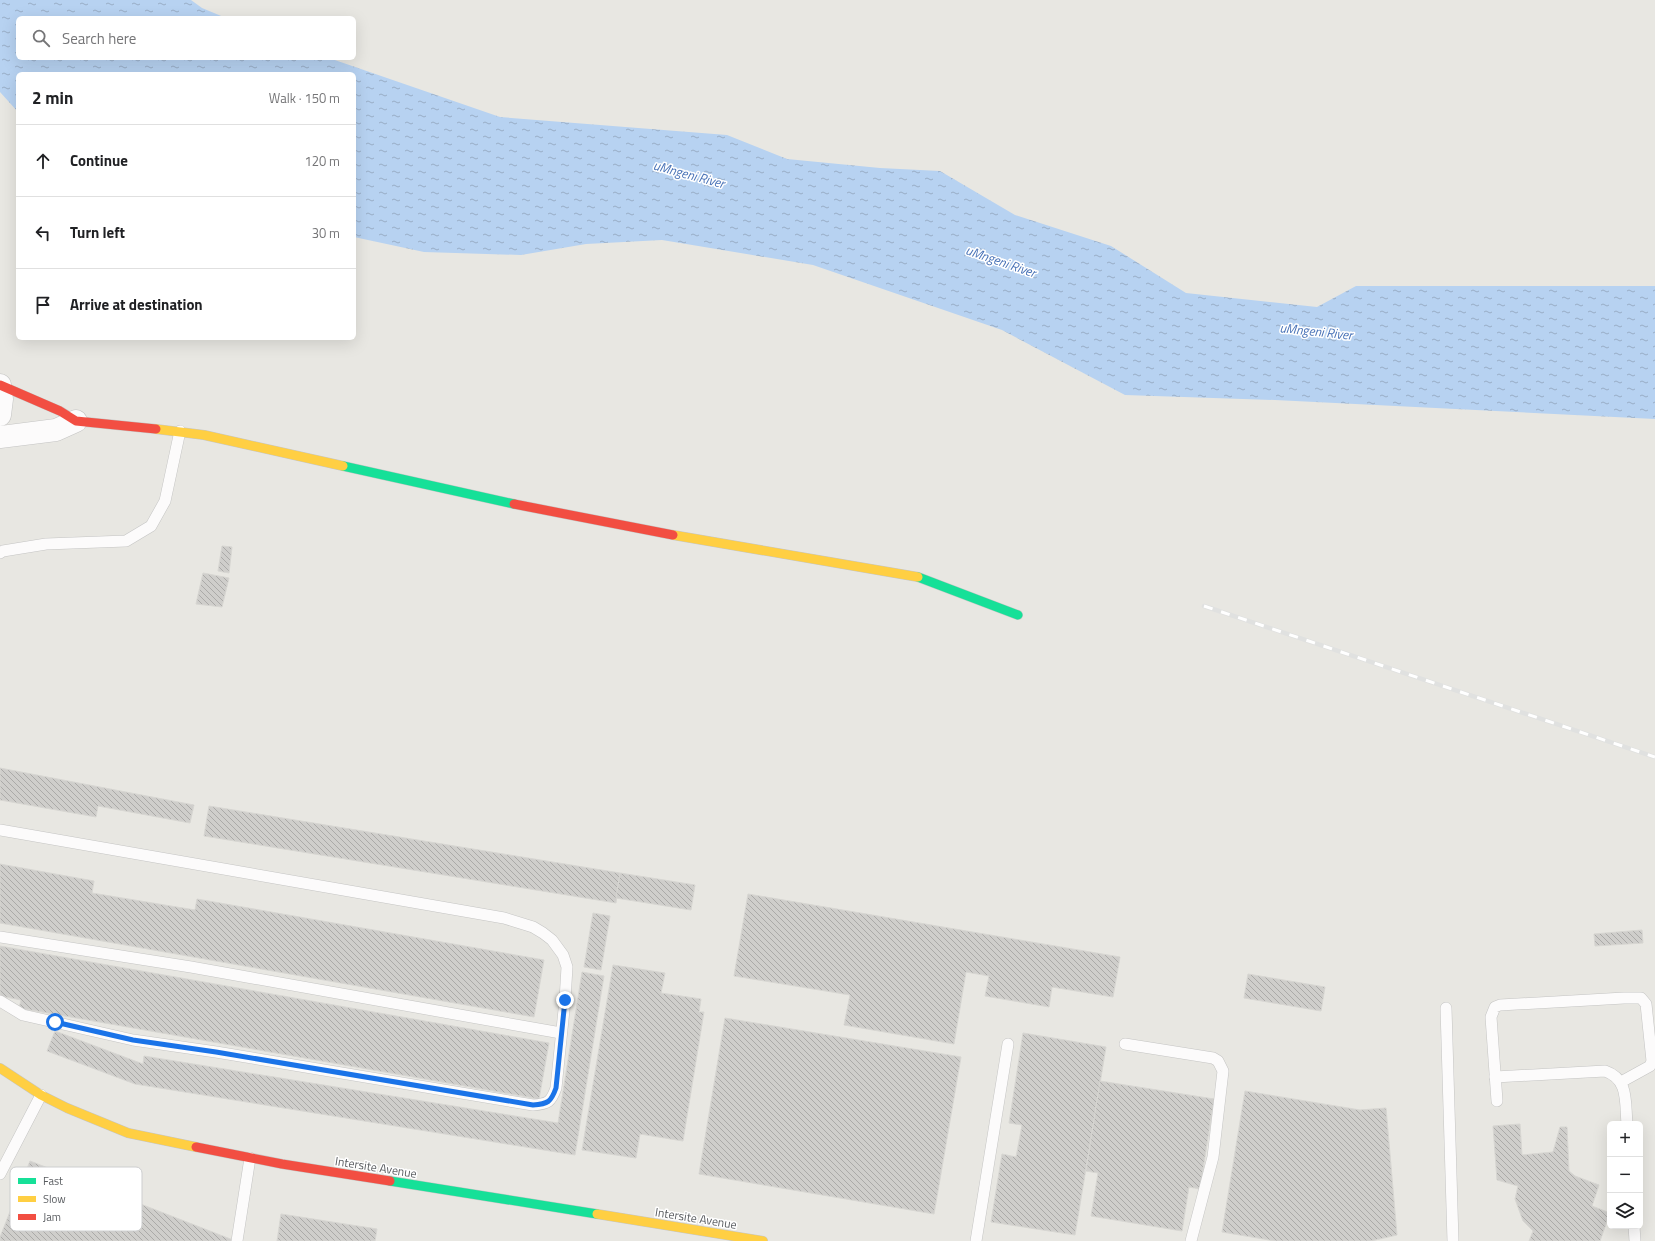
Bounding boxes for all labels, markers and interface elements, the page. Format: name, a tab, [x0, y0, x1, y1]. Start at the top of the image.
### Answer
search box	[16, 16, 356, 60]
icon: search	[30, 27, 52, 49]
text: Search here	[62, 27, 136, 50]
text: 2 min	[32, 85, 73, 111]
text: Walk · 150 m	[269, 88, 340, 108]
text: Continue	[70, 149, 128, 172]
icon: ahead	[32, 150, 54, 172]
text: 120 m	[304, 151, 340, 171]
water label: uMngeni River	[651, 155, 729, 194]
text: Turn left	[70, 221, 125, 244]
icon: left	[32, 222, 54, 244]
text: 30 m	[312, 223, 340, 243]
water label: uMngeni River	[963, 240, 1041, 283]
text: Arrive at destination	[70, 293, 203, 316]
icon: arrive	[32, 294, 54, 316]
water label: uMngeni River	[1279, 317, 1355, 345]
route end	[556, 991, 574, 1009]
route start	[46, 1013, 64, 1031]
map controls	[1607, 1121, 1643, 1229]
button: +	[1607, 1121, 1643, 1157]
street label: Intersite Avenue	[334, 1151, 418, 1183]
button: −	[1607, 1157, 1643, 1193]
legend	[10, 1167, 142, 1231]
text: Fast	[43, 1173, 63, 1189]
text: Slow	[43, 1191, 66, 1207]
button: layers	[1607, 1193, 1643, 1229]
street label: Intersite Avenue	[654, 1202, 738, 1234]
text: Jam	[43, 1209, 61, 1225]

